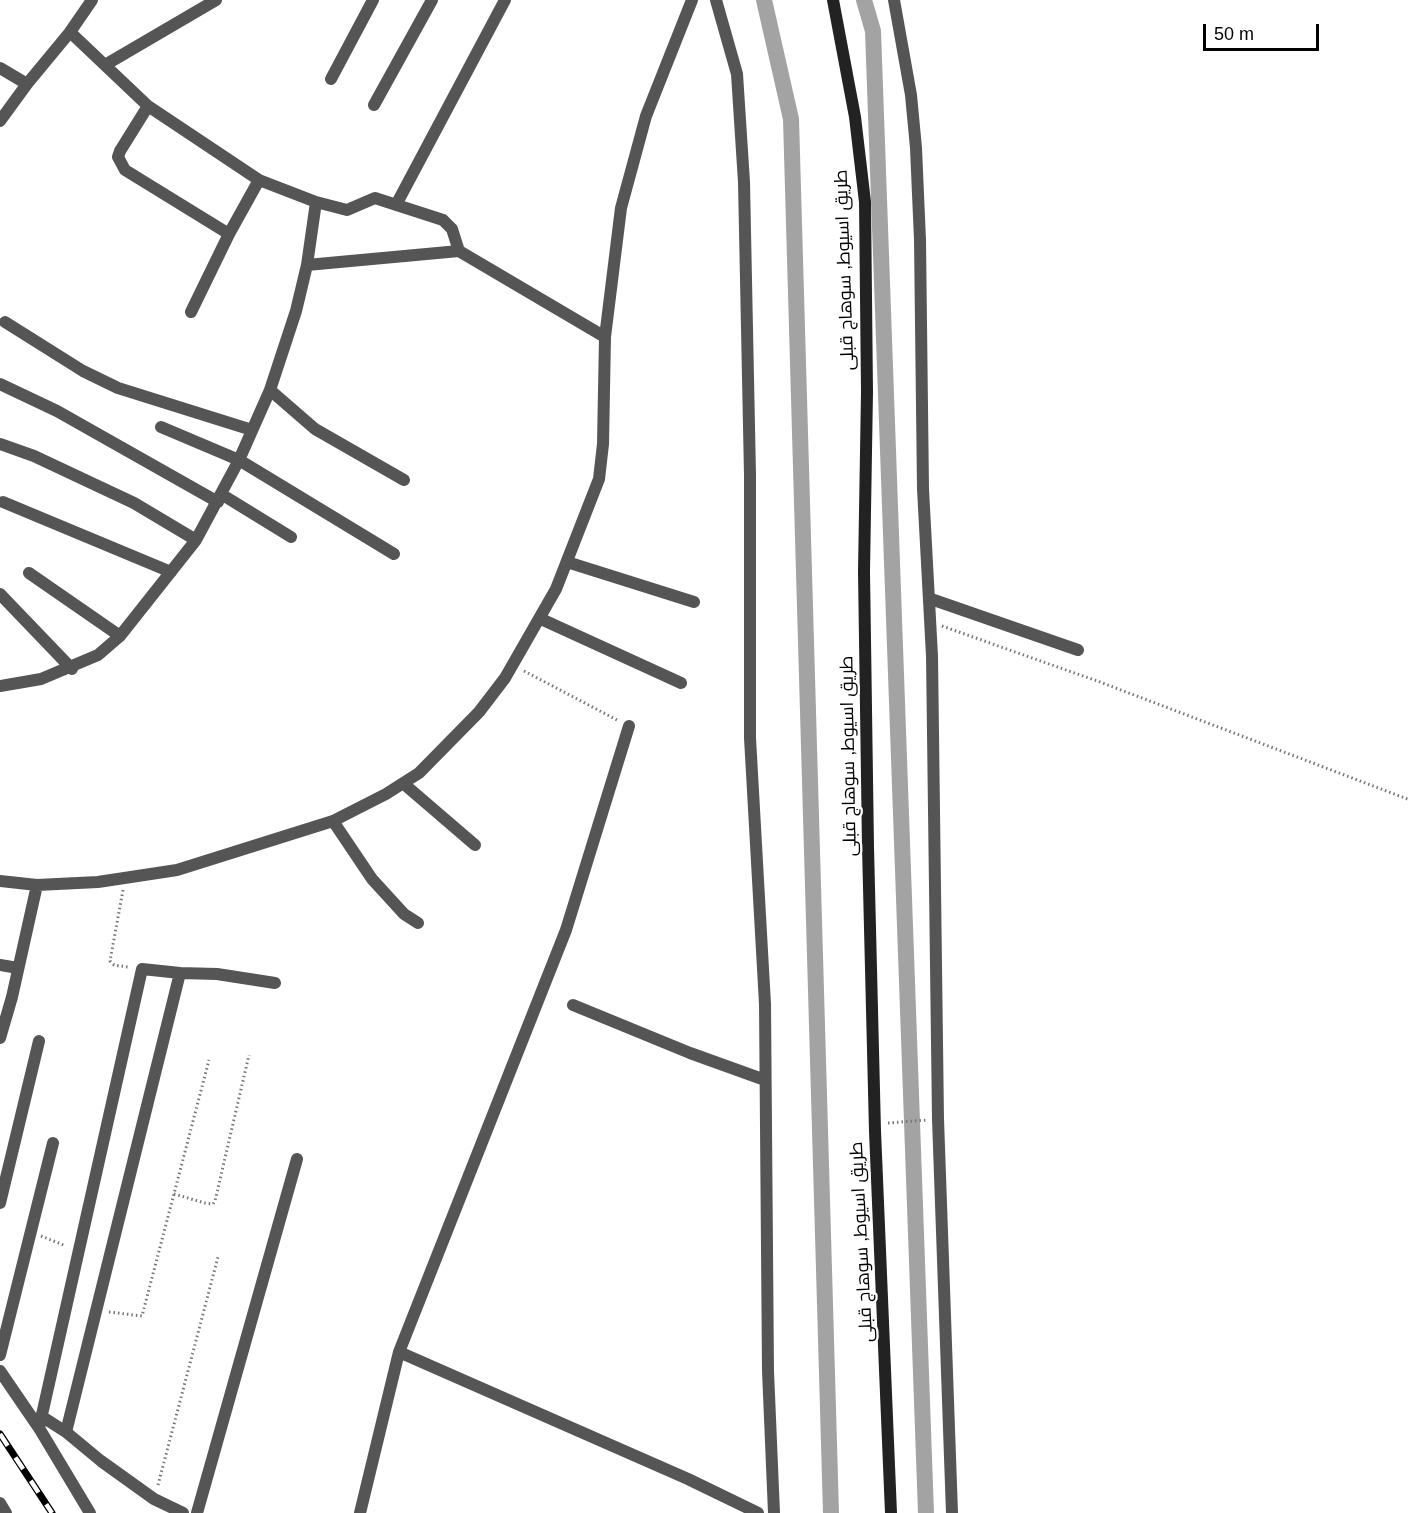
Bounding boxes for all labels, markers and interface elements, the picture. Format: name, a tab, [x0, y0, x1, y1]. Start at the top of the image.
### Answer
scale bar	[1206, 12, 1322, 50]
text: 50 m	[1214, 24, 1254, 44]
street label: طريق اسيوط, سوهاج قبلى	[831, 169, 859, 371]
street label: طريق اسيوط, سوهاج قبلى	[836, 655, 862, 857]
street label: طريق اسيوط, سوهاج قبلى	[846, 1141, 878, 1343]

